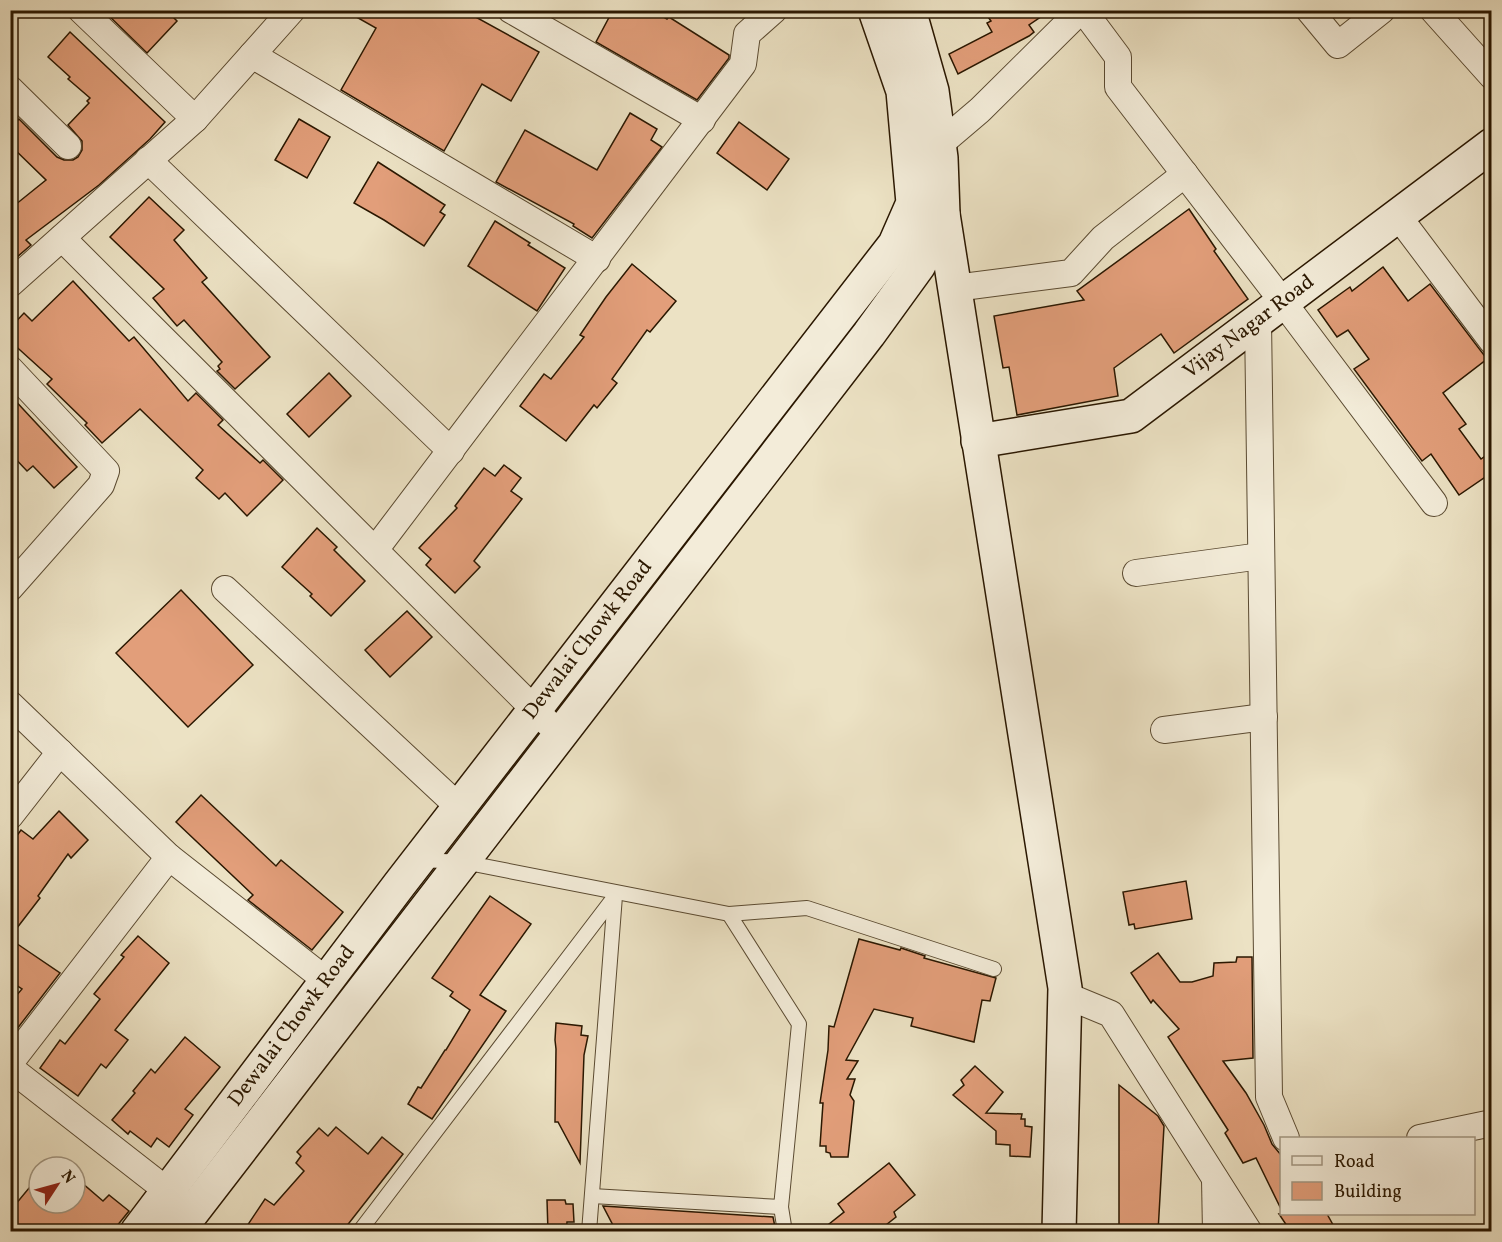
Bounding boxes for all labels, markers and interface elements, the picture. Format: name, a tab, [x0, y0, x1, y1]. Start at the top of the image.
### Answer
street label: Vijay Nagar Road	[1177, 268, 1321, 386]
street label: Dewalai Chowk Road	[516, 554, 660, 726]
street label: Dewalai Chowk Road	[222, 939, 362, 1113]
legend	[1280, 1137, 1475, 1215]
text: Road	[1334, 1150, 1375, 1175]
north arrow	[27, 1155, 87, 1215]
text: N	[55, 1166, 80, 1189]
text: Building	[1334, 1180, 1402, 1205]

